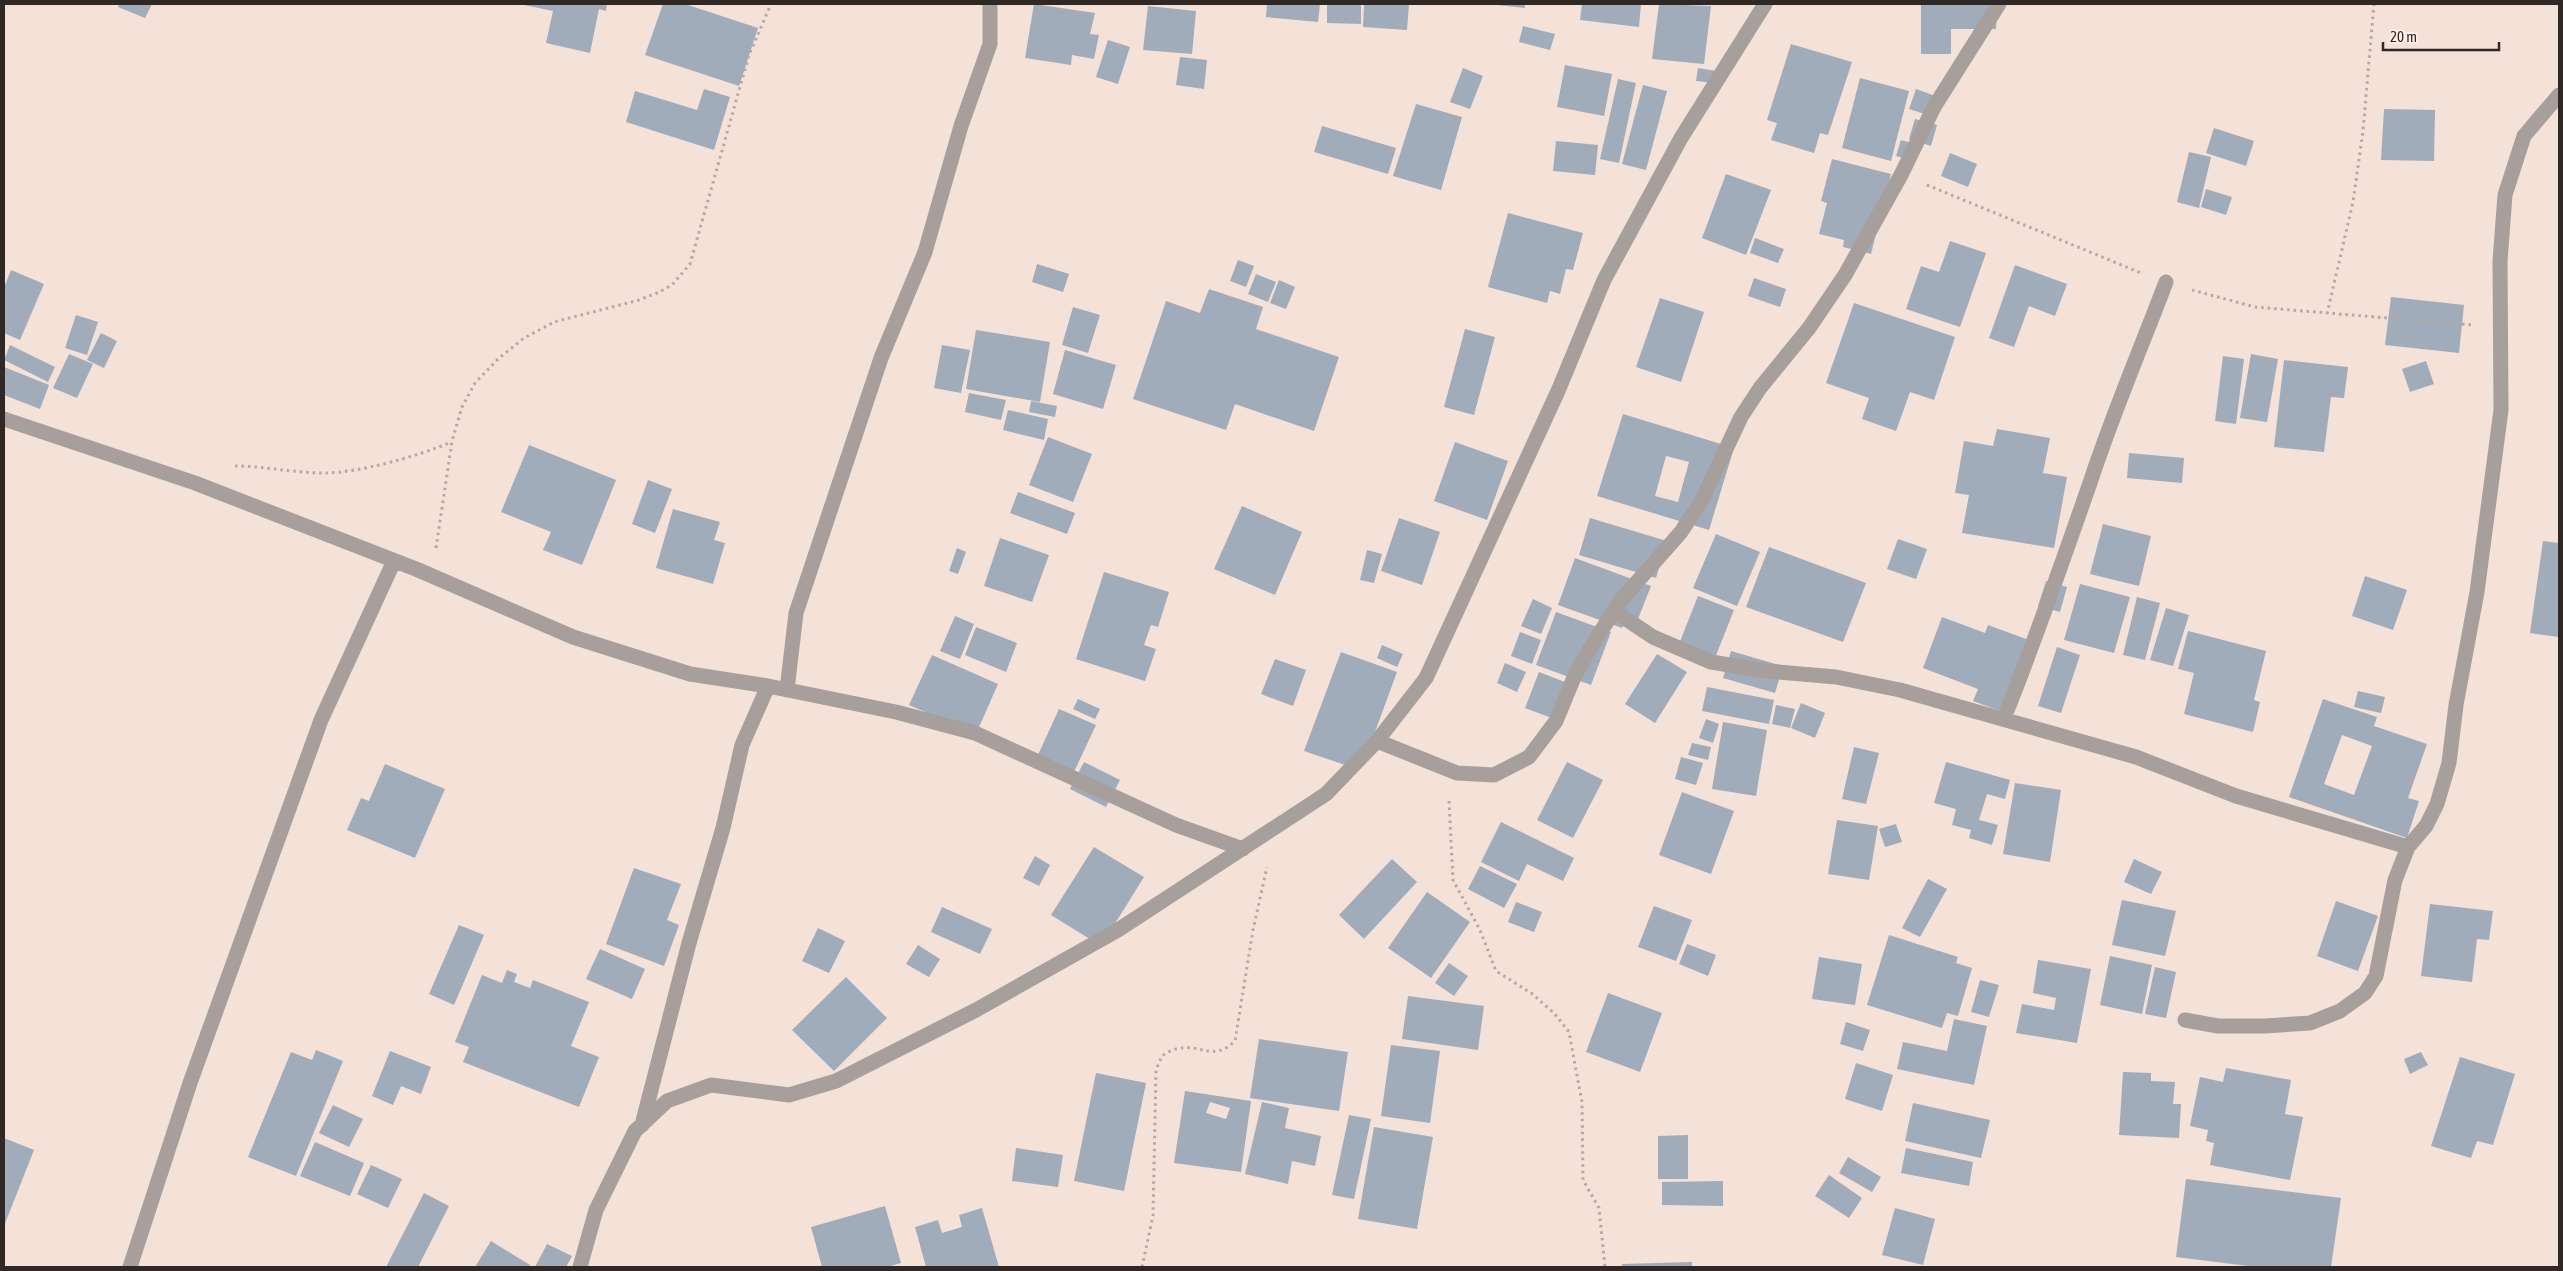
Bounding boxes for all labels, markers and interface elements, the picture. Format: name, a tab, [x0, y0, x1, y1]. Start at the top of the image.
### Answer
scale bar	[2383, 20, 2499, 52]
text: 20 m	[2390, 28, 2417, 45]

